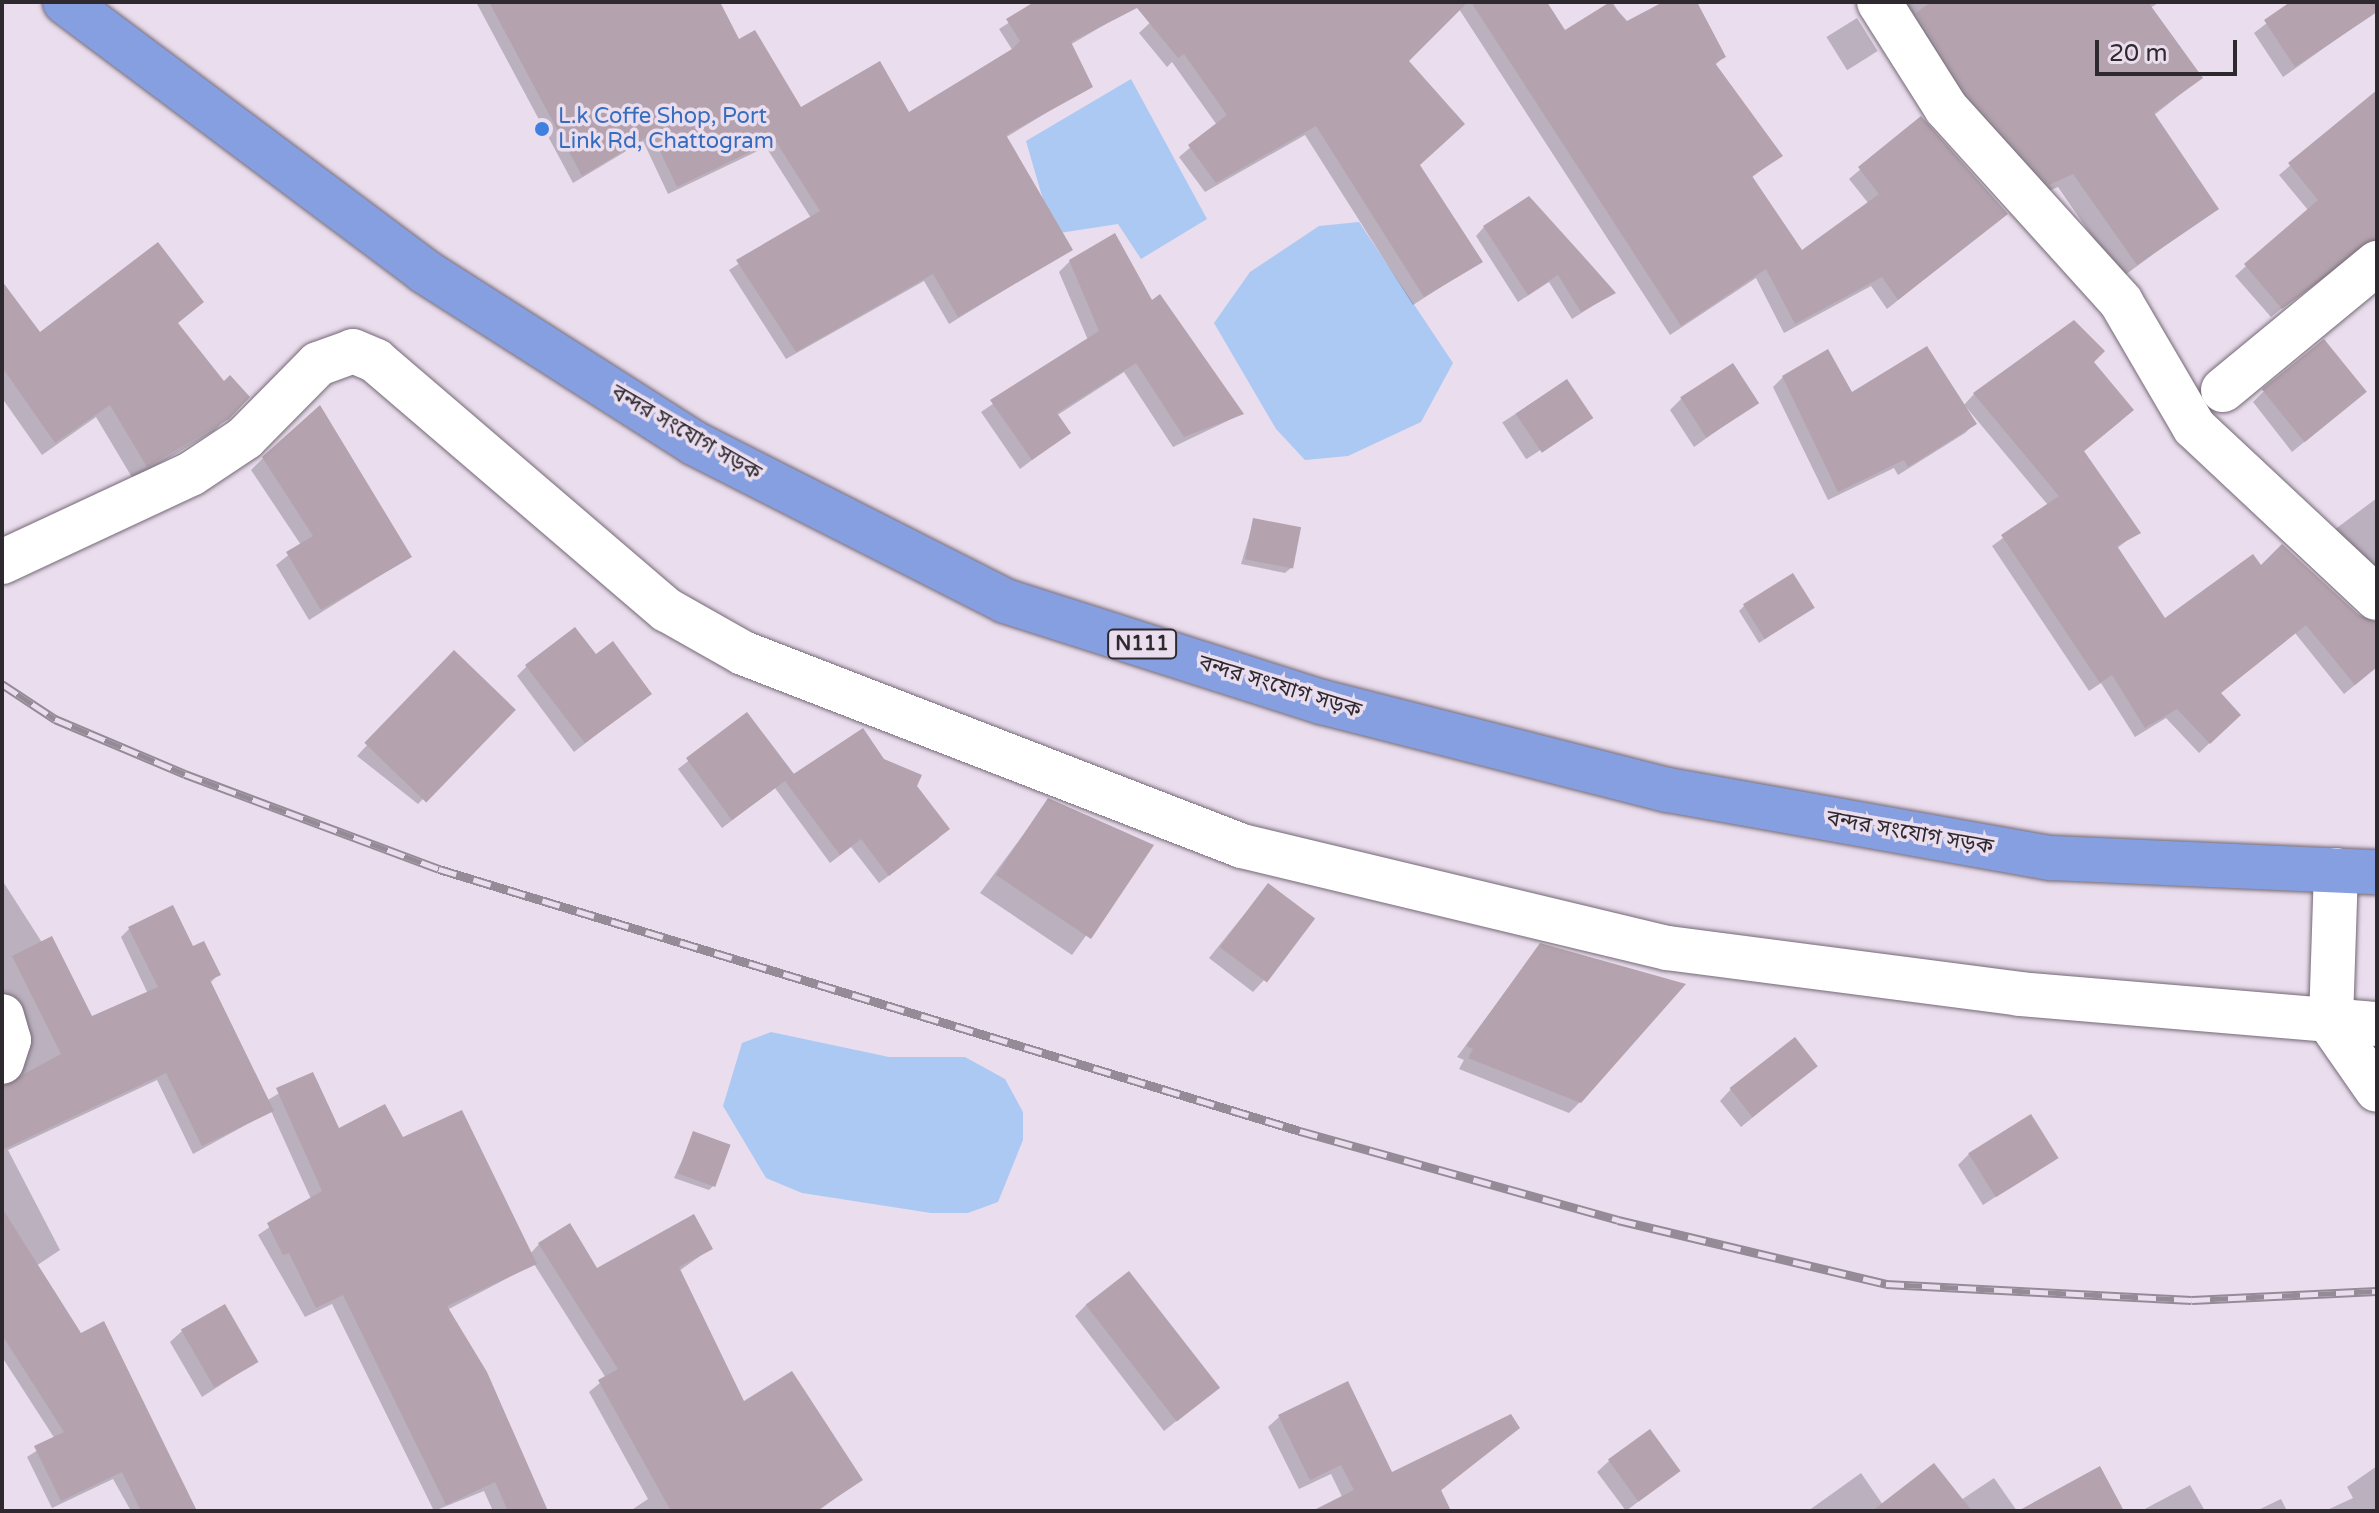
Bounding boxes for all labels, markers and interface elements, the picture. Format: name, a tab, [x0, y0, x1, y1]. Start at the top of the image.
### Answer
scale bar	[2099, 24, 2241, 74]
text: 20 m	[2109, 39, 2167, 68]
place label: L.k Coffe Shop, Port Link Rd, Chattogram	[558, 103, 774, 154]
marker: L.k Coffe Shop, Port Link Rd, Chattogram	[533, 120, 551, 138]
street label: বন্দর সংযোগ সড়ক	[606, 379, 766, 487]
road number: N111	[1106, 628, 1178, 660]
street label: বন্দর সংযোগ সড়ক	[1195, 650, 1365, 724]
street label: বন্দর সংযোগ সড়ক	[1825, 805, 1995, 861]

